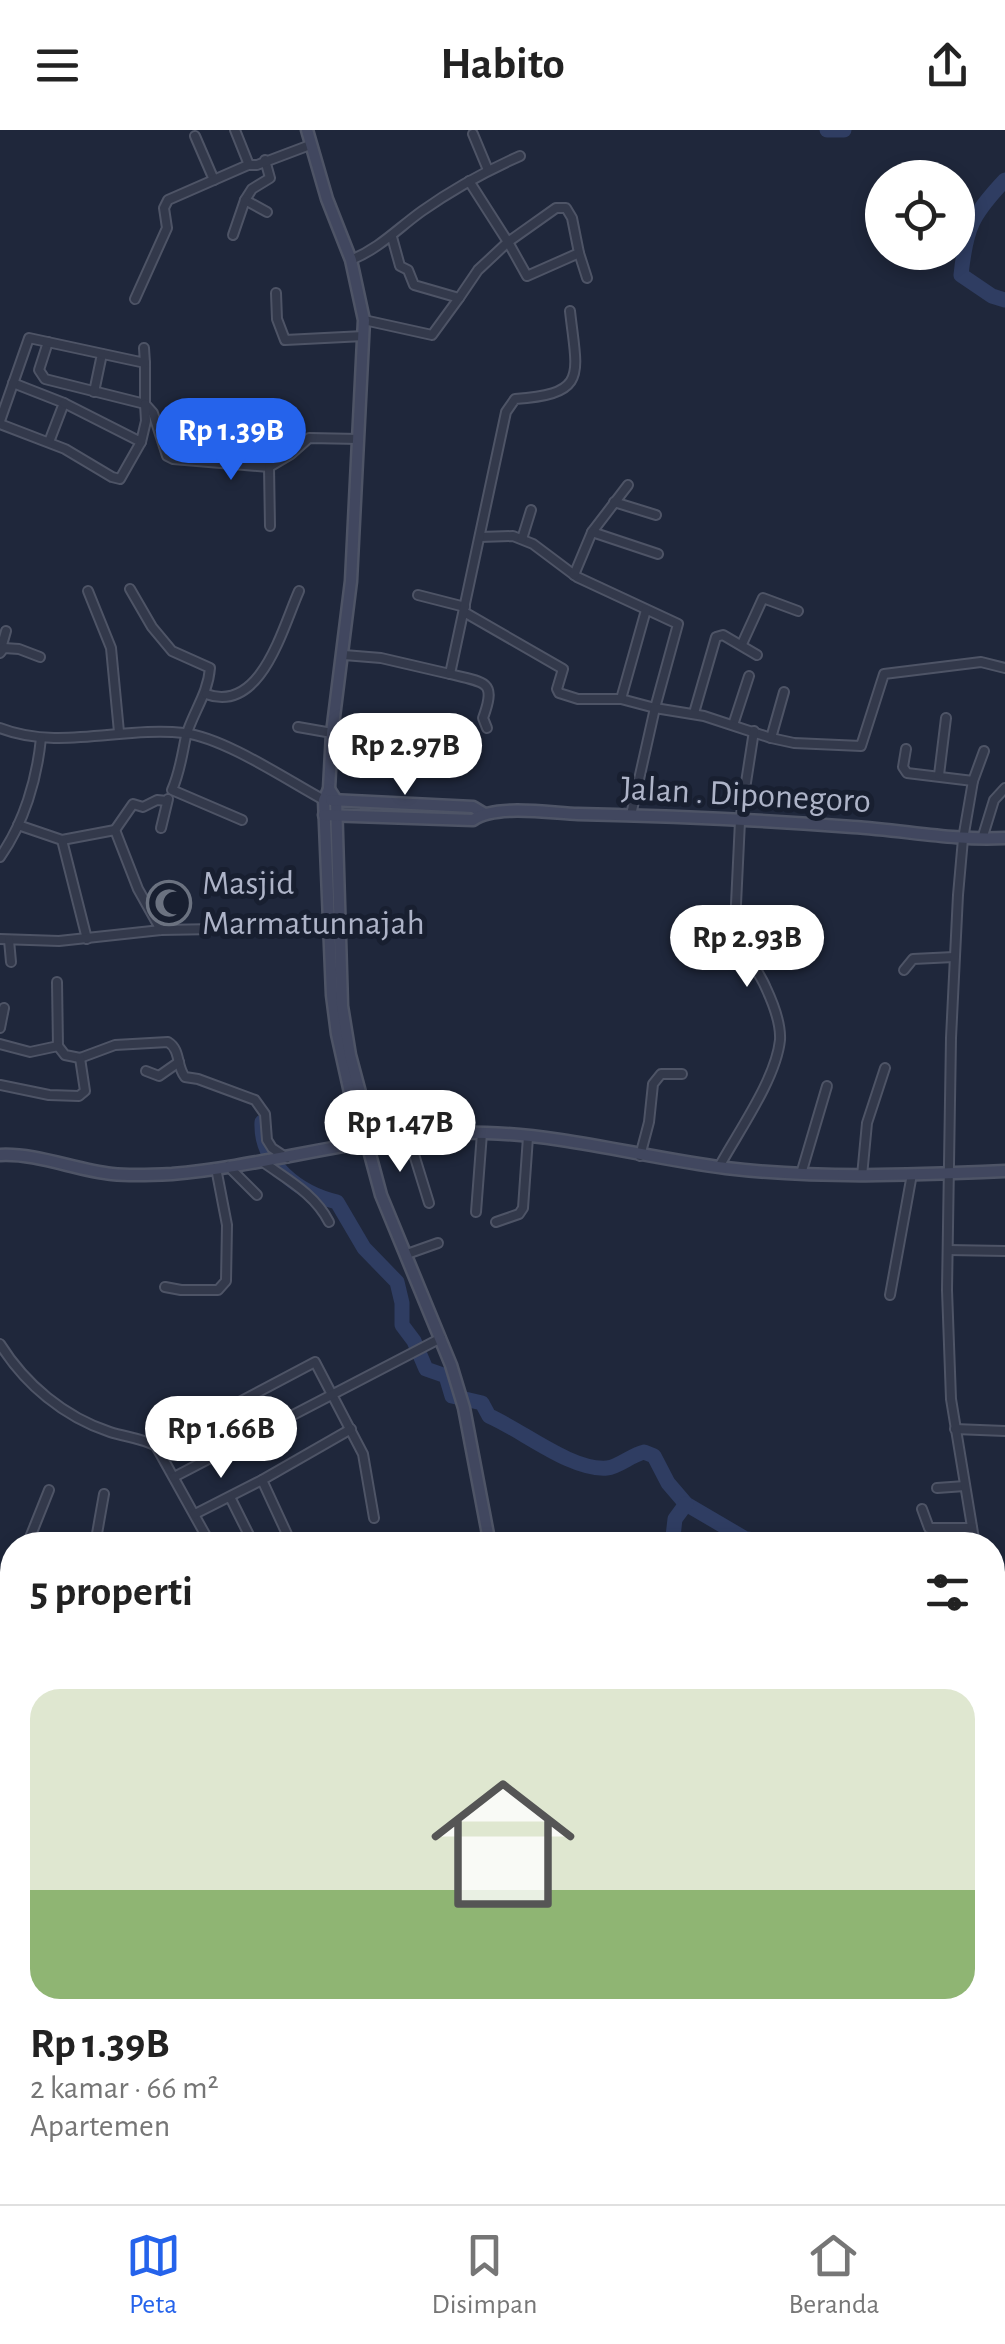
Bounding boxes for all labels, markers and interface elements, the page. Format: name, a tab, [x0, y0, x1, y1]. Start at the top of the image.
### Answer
icon: menu	[30, 38, 85, 93]
icon: share	[920, 38, 975, 93]
text: Habito	[440, 42, 565, 87]
map controls	[865, 160, 975, 270]
button: locate	[865, 160, 975, 270]
pin: Rp 1.39B	[128, 398, 334, 483]
text: Rp 1.39B	[178, 414, 284, 446]
pin: Rp 2.97B	[302, 713, 508, 798]
text: Rp 2.97B	[350, 729, 460, 761]
street label: Jalan . Diponegoro	[620, 771, 872, 819]
place label: Masjid Marmatunnajah	[202, 866, 425, 941]
mosque icon: Masjid Marmatunnajah	[146, 880, 192, 926]
pin: Rp 2.93B	[644, 905, 850, 990]
text: Rp 2.93B	[692, 921, 802, 953]
pin: Rp 1.47B	[297, 1090, 503, 1175]
text: Rp 1.47B	[347, 1106, 453, 1138]
pin: Rp 1.66B	[118, 1396, 324, 1481]
text: Rp 1.66B	[167, 1412, 275, 1444]
icon: filters	[920, 1565, 975, 1620]
text: 5 properti	[30, 1571, 193, 1613]
icon: home	[413, 1754, 593, 1934]
text: Rp 1.39B	[30, 2023, 169, 2065]
text: 2 kamar · 66 m²	[30, 2072, 219, 2104]
text: Apartemen	[30, 2110, 170, 2142]
tab: Peta	[126, 2228, 181, 2322]
tab: Disimpan	[432, 2228, 537, 2322]
tab: Beranda	[788, 2228, 879, 2322]

